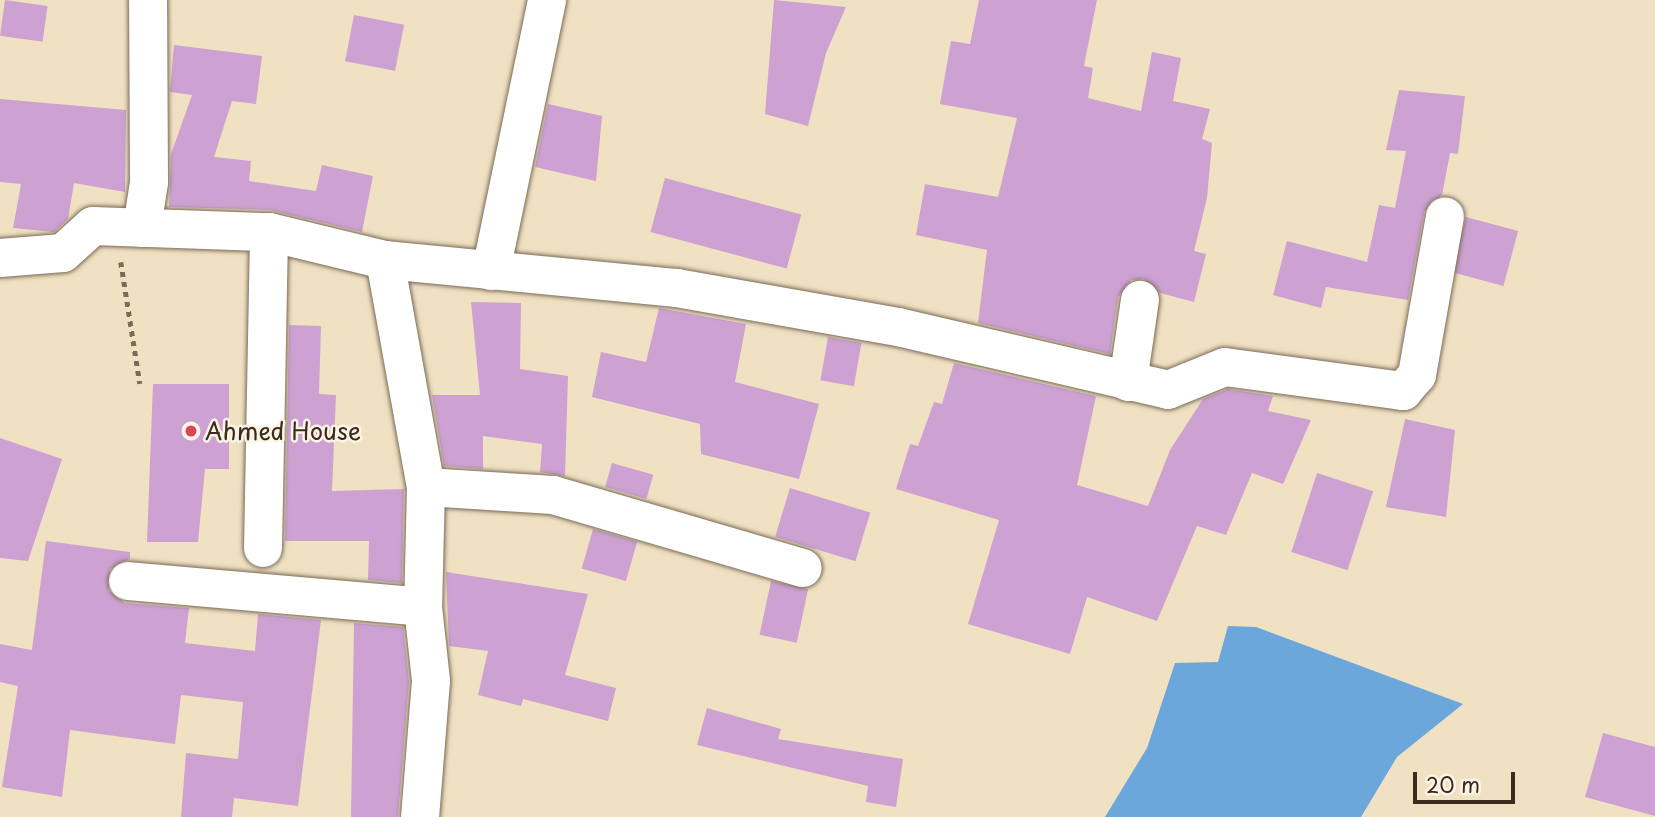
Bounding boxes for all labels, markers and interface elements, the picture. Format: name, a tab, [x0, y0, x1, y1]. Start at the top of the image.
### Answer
place label: Ahmed House	[205, 417, 363, 445]
marker: Ahmed House	[183, 423, 199, 439]
scale bar	[1417, 758, 1518, 802]
text: 20 m	[1426, 768, 1480, 800]

